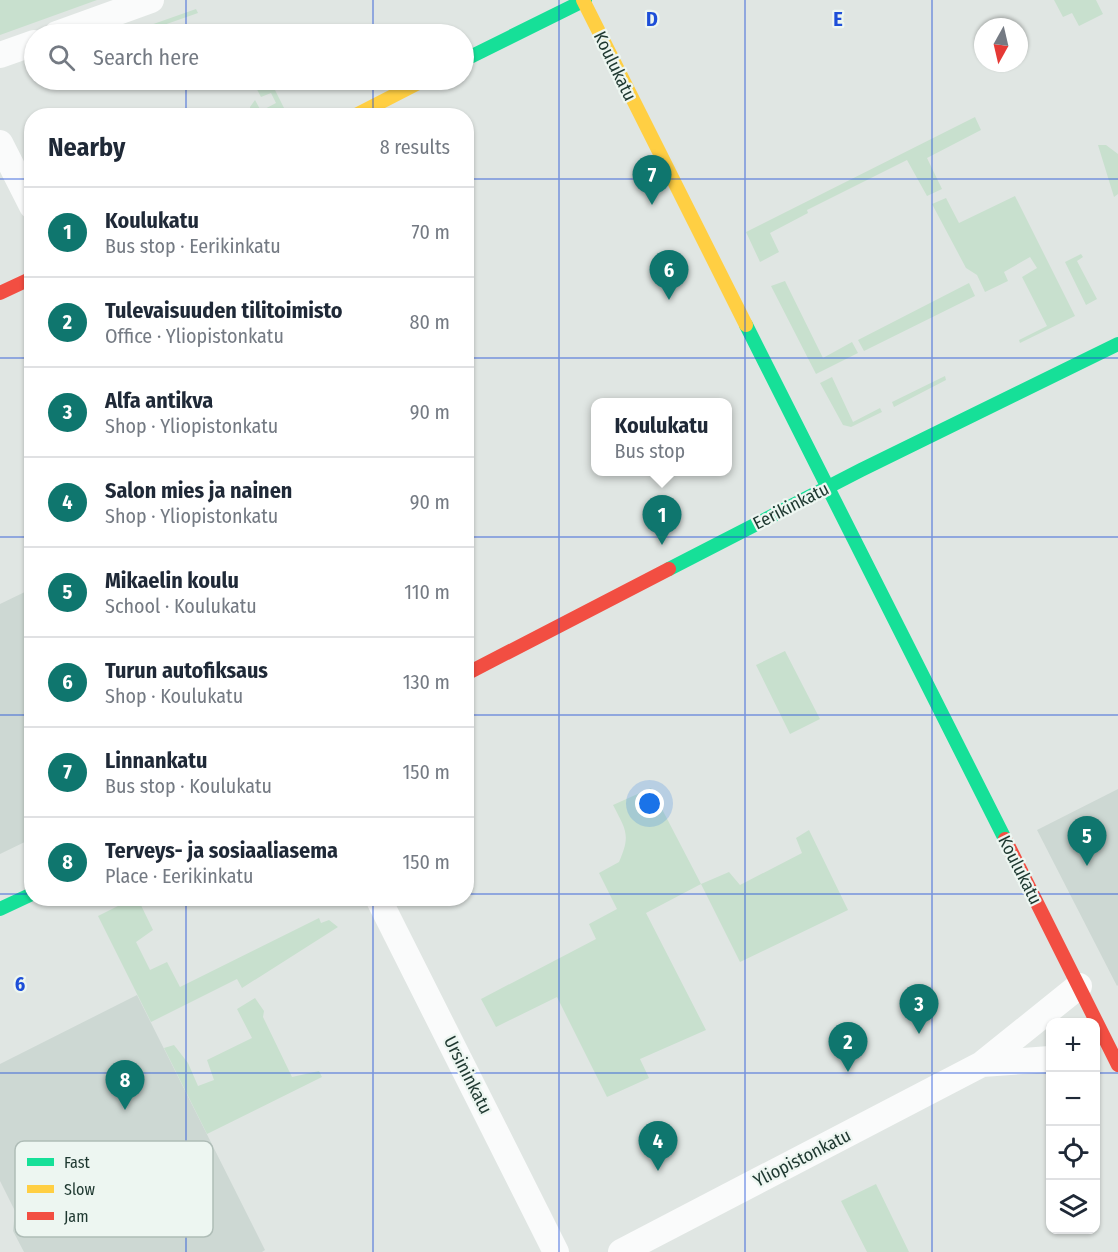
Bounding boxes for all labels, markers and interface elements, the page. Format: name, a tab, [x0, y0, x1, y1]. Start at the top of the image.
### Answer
text: D	[646, 7, 658, 31]
text: E	[833, 7, 843, 31]
north arrow	[974, 18, 1028, 72]
search box	[24, 24, 474, 90]
street label: Koulukatu	[589, 28, 641, 104]
icon: search	[45, 41, 78, 74]
text: Search here	[93, 44, 199, 71]
text: Nearby	[48, 132, 125, 163]
text: 8 results	[380, 135, 450, 159]
pin: 7	[632, 156, 672, 205]
text: Koulukatu	[105, 207, 199, 234]
text: 1	[63, 220, 72, 244]
text: 70 m	[412, 220, 450, 244]
text: Bus stop · Eerikinkatu	[105, 234, 281, 258]
pin: 6	[650, 250, 688, 300]
text: Tulevaisuuden tilitoimisto	[105, 297, 343, 324]
text: 2	[63, 310, 72, 334]
text: 80 m	[410, 310, 450, 334]
text: Office · Yliopistonkatu	[105, 324, 284, 348]
text: Alfa antikva	[105, 387, 213, 414]
popup	[591, 398, 732, 476]
text: 3	[63, 400, 72, 424]
text: 90 m	[410, 400, 450, 424]
text: Koulukatu	[615, 412, 708, 439]
text: Shop · Yliopistonkatu	[105, 414, 278, 438]
text: Bus stop	[615, 439, 685, 463]
text: Salon mies ja nainen	[105, 477, 292, 504]
street label: Eerikinkatu	[749, 477, 833, 535]
text: 4	[62, 490, 73, 514]
text: 90 m	[410, 490, 450, 514]
pin: 1	[642, 496, 682, 545]
text: Shop · Yliopistonkatu	[105, 504, 278, 528]
text: Mikaelin koulu	[105, 567, 239, 594]
text: 5	[63, 580, 72, 604]
text: 110 m	[404, 580, 450, 604]
text: School · Koulukatu	[105, 594, 257, 618]
text: Turun autofiksaus	[105, 657, 268, 684]
text: 6	[62, 670, 73, 694]
text: 130 m	[403, 670, 450, 694]
text: Shop · Koulukatu	[105, 684, 243, 708]
text: Linnankatu	[105, 747, 207, 774]
text: 7	[63, 760, 72, 784]
text: 150 m	[403, 760, 450, 784]
text: Bus stop · Koulukatu	[105, 774, 272, 798]
your location	[635, 789, 664, 818]
pin: 5	[1068, 816, 1106, 866]
street label: Koulukatu	[993, 832, 1047, 908]
text: Terveys- ja sosiaaliasema	[105, 837, 338, 864]
text: 8	[62, 850, 73, 874]
text: 150 m	[403, 850, 450, 874]
text: Place · Eerikinkatu	[105, 864, 254, 888]
text: 6	[15, 972, 25, 996]
pin: 3	[900, 984, 938, 1034]
map controls	[1046, 1018, 1100, 1234]
button: +	[1046, 1018, 1100, 1072]
pin: 2	[828, 1022, 868, 1072]
street label: Ursininkatu	[439, 1032, 497, 1118]
pin: 8	[106, 1060, 144, 1110]
button: −	[1046, 1072, 1100, 1126]
pin: 4	[638, 1122, 678, 1171]
street label: Yliopistonkatu	[750, 1124, 854, 1192]
button: locate	[1046, 1126, 1100, 1180]
legend	[15, 1141, 213, 1237]
text: Fast	[64, 1153, 91, 1172]
text: Slow	[64, 1180, 95, 1199]
button: layers	[1046, 1180, 1100, 1234]
text: Jam	[64, 1207, 89, 1226]

